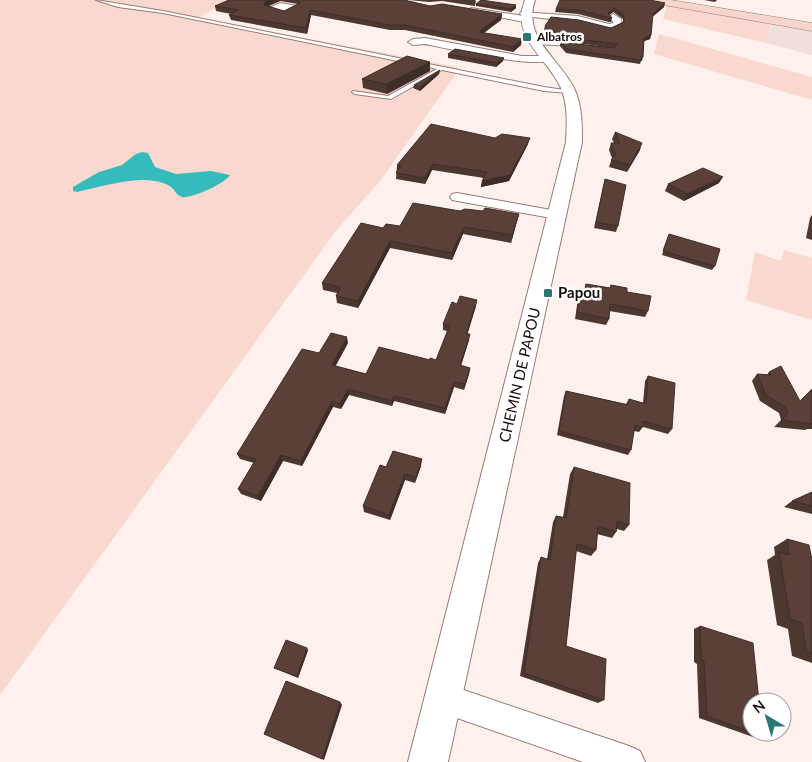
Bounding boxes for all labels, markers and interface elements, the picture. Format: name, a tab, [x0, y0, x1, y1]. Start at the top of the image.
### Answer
place label: Albatros	[536, 29, 582, 44]
marker: Albatros	[521, 31, 533, 43]
place label: Papou	[558, 283, 600, 301]
marker: Papou	[542, 287, 554, 299]
street label: CHEMIN DE PAPOU	[495, 306, 543, 444]
north arrow	[742, 692, 792, 742]
text: N	[749, 696, 768, 716]

